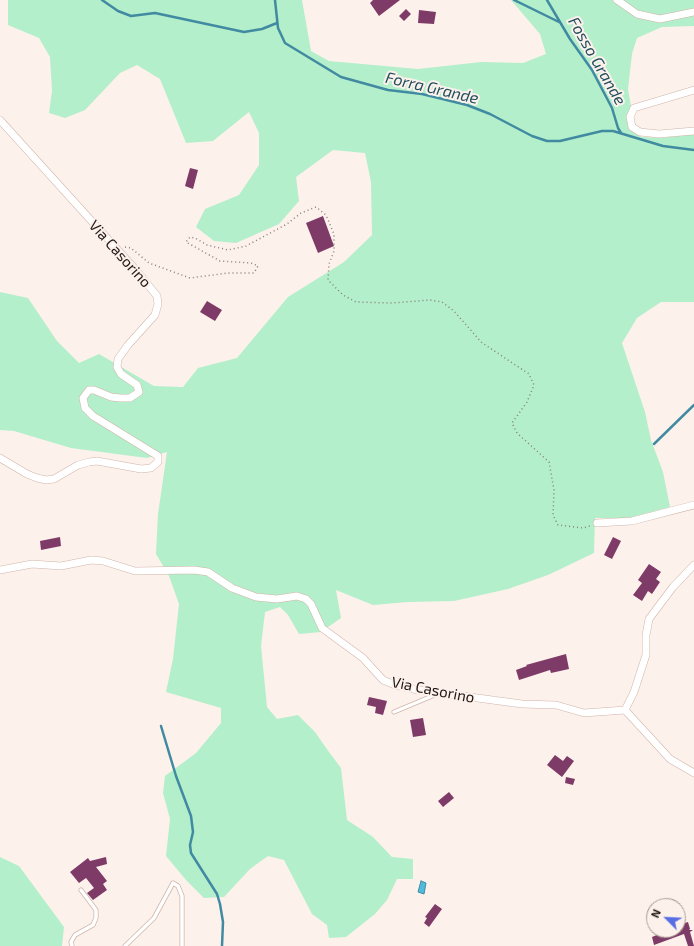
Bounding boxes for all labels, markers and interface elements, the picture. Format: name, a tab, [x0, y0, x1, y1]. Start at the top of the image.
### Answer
water label: Fosso Grande	[564, 14, 630, 108]
water label: Forra Grande	[384, 68, 480, 108]
street label: Via Casorino	[85, 217, 155, 291]
street label: Via Casorino	[390, 673, 476, 707]
north arrow	[646, 898, 686, 938]
text: N	[648, 907, 663, 920]

